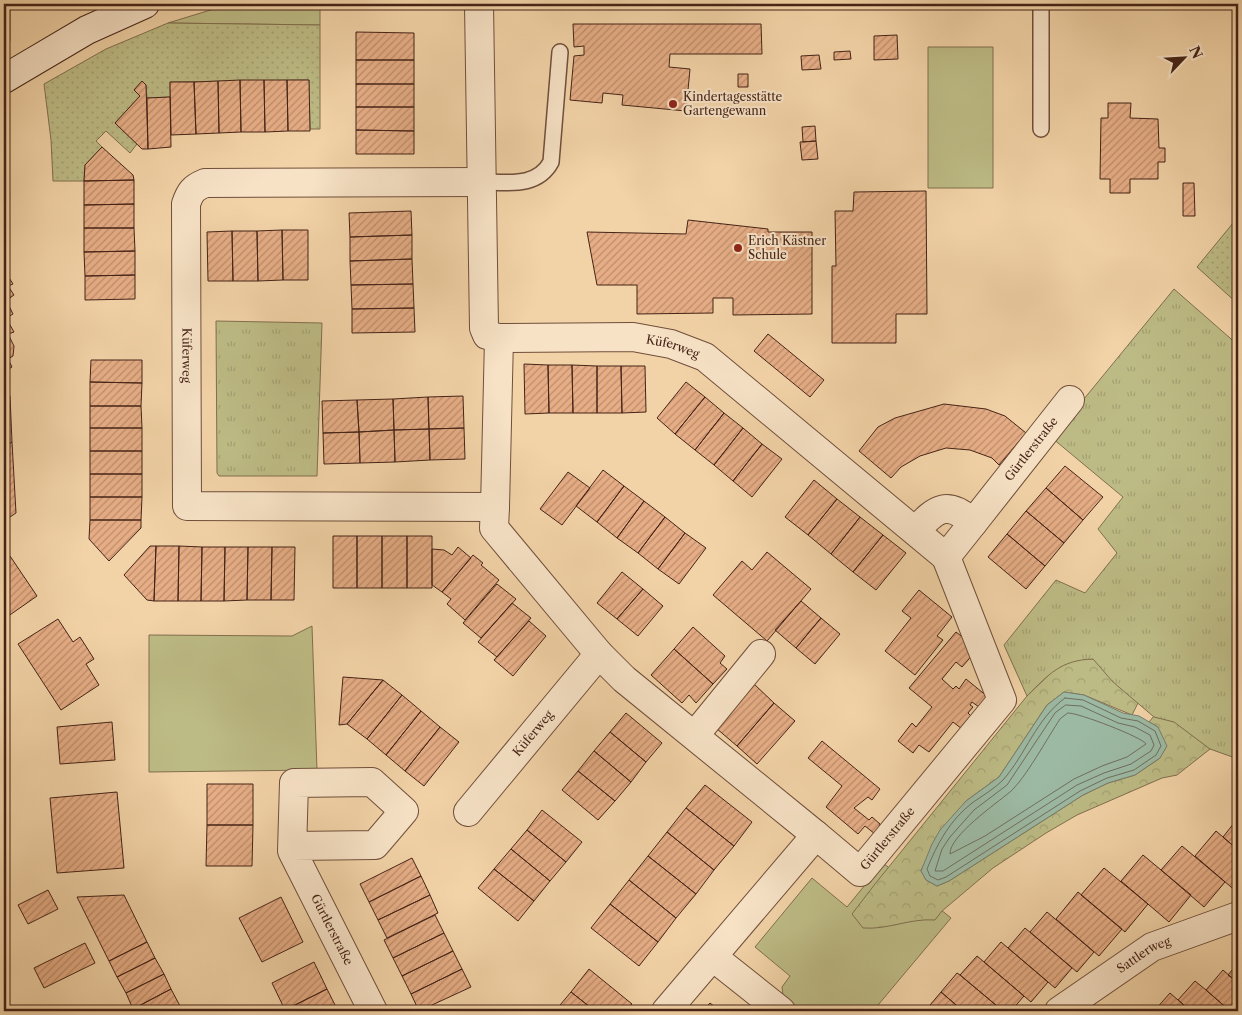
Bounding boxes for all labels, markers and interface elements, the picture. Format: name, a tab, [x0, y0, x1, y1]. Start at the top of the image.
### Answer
north arrow	[1160, 32, 1210, 82]
text: N	[1185, 43, 1207, 62]
place label: Kindertagesstätte Gartengewann	[683, 89, 783, 118]
marker: Kindertagesstätte Gartengewann	[667, 98, 679, 110]
place label: Erich Kästner Schule	[748, 233, 826, 262]
marker: Erich Kästner Schule	[732, 242, 744, 254]
street label: Küferweg	[179, 328, 195, 384]
street label: Küferweg	[645, 332, 702, 361]
street label: Gürtlerstraße	[1001, 414, 1061, 484]
street label: Küferweg	[509, 707, 557, 759]
street label: Gürtlerstraße	[857, 803, 918, 873]
street label: Gürtlerstraße	[308, 891, 357, 968]
street label: Sattlerweg	[1114, 933, 1173, 976]

